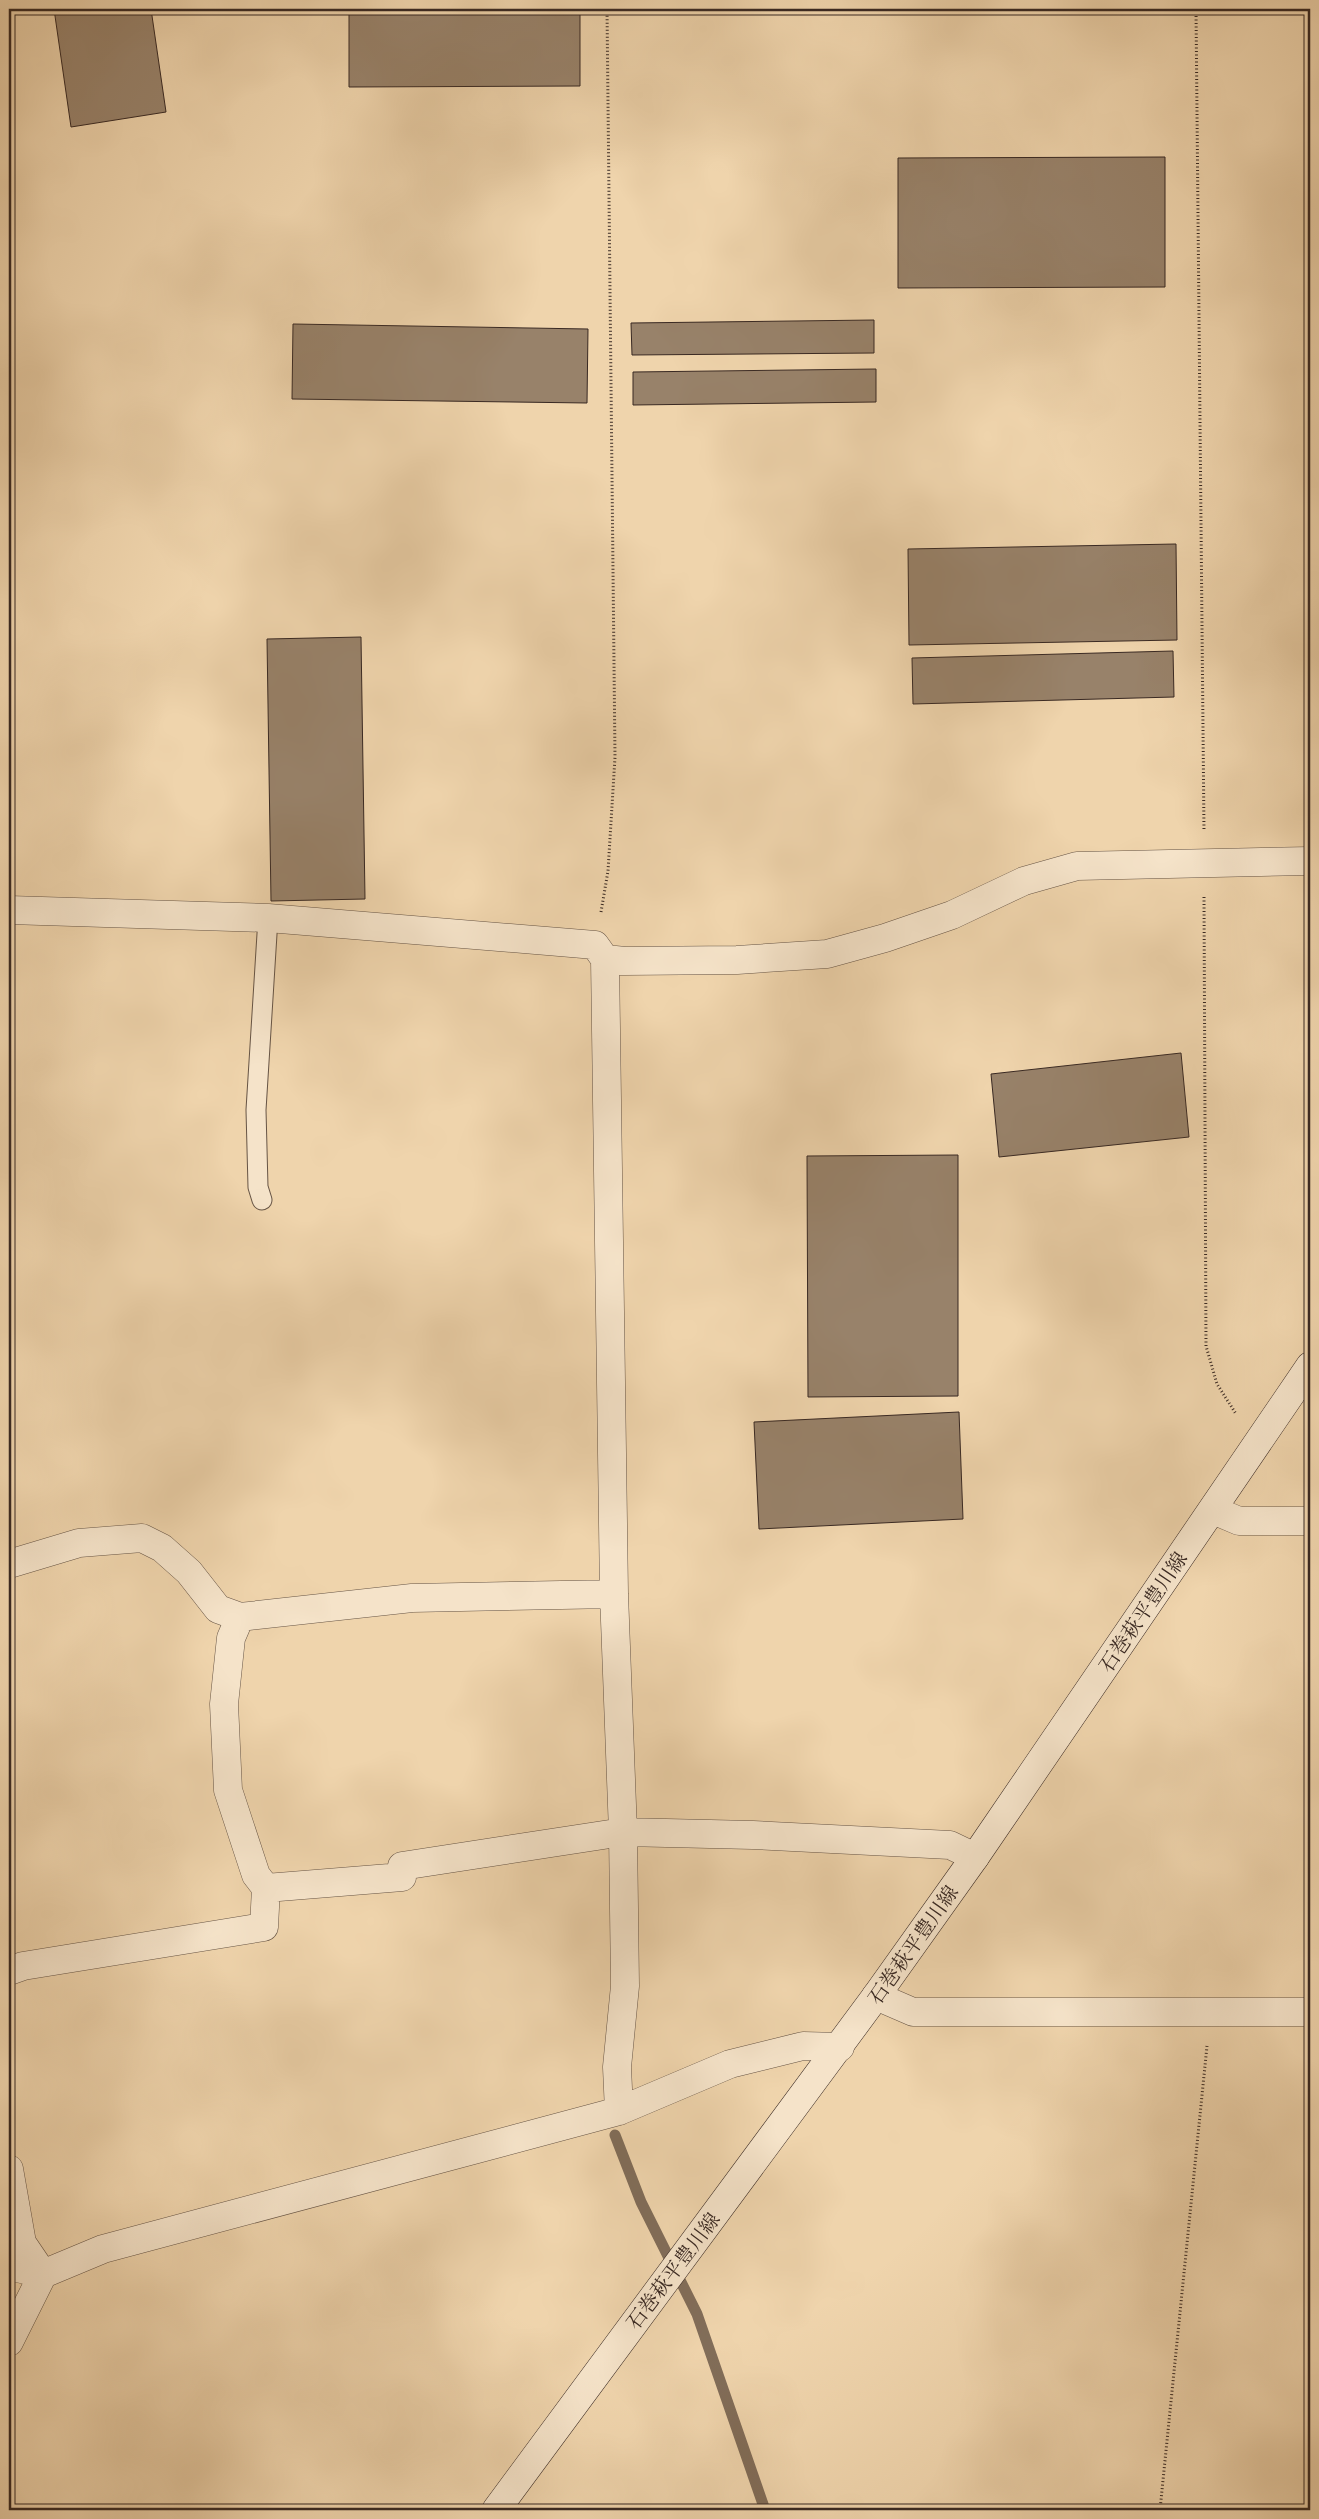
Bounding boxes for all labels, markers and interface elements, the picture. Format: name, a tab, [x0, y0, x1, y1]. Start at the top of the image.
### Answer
street label: 石巻萩平豊川線	[1095, 1548, 1194, 1678]
street label: 石巻萩平豊川線	[864, 1881, 965, 2010]
street label: 石巻萩平豊川線	[622, 2208, 726, 2335]

